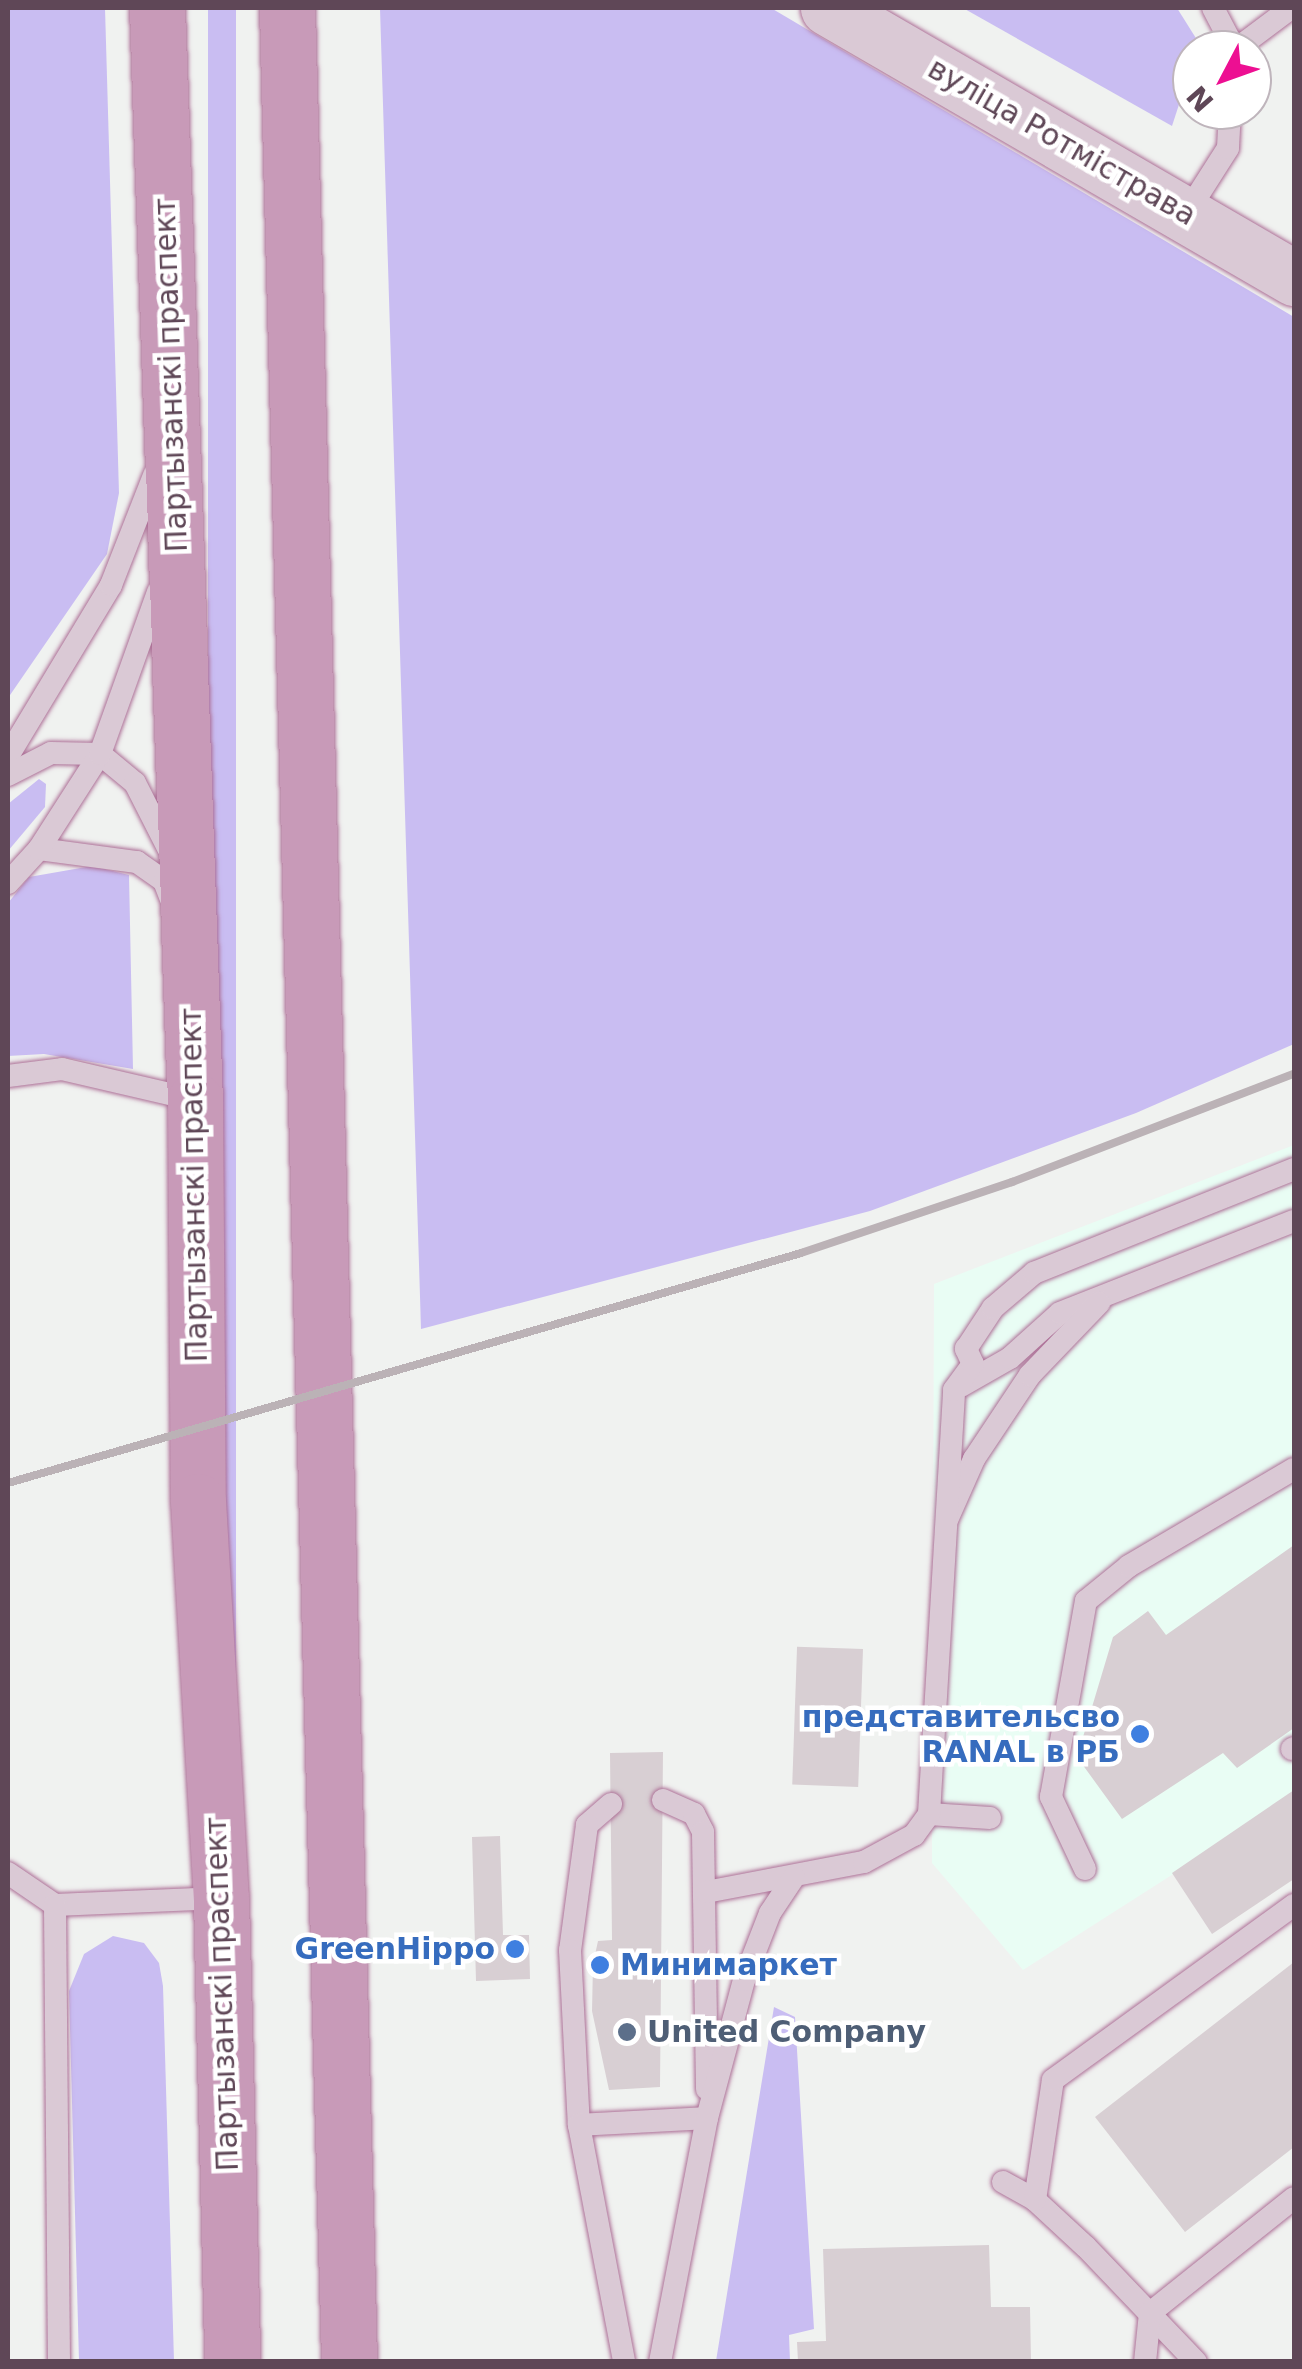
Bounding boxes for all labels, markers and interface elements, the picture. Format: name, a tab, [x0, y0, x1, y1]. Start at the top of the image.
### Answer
north arrow	[1172, 30, 1272, 130]
street label: вуліца Ротмістрава	[922, 51, 1202, 233]
text: N	[1180, 79, 1221, 118]
street label: Партызанскі праспект	[147, 197, 195, 553]
street label: Партызанскі праспект	[173, 1007, 215, 1363]
place label: представительсво RANAL в РБ	[802, 1699, 1120, 1770]
marker: представительсво RANAL в РБ	[1129, 1723, 1151, 1745]
street label: Партызанскі праспект	[198, 1816, 246, 2172]
place label: GreenHippo	[295, 1931, 495, 1967]
marker: GreenHippo	[504, 1938, 526, 1960]
place label: Минимаркет	[620, 1947, 837, 1983]
marker: Минимаркет	[589, 1954, 611, 1976]
place label: United Company	[647, 2014, 926, 2050]
marker: United Company	[616, 2021, 638, 2043]

